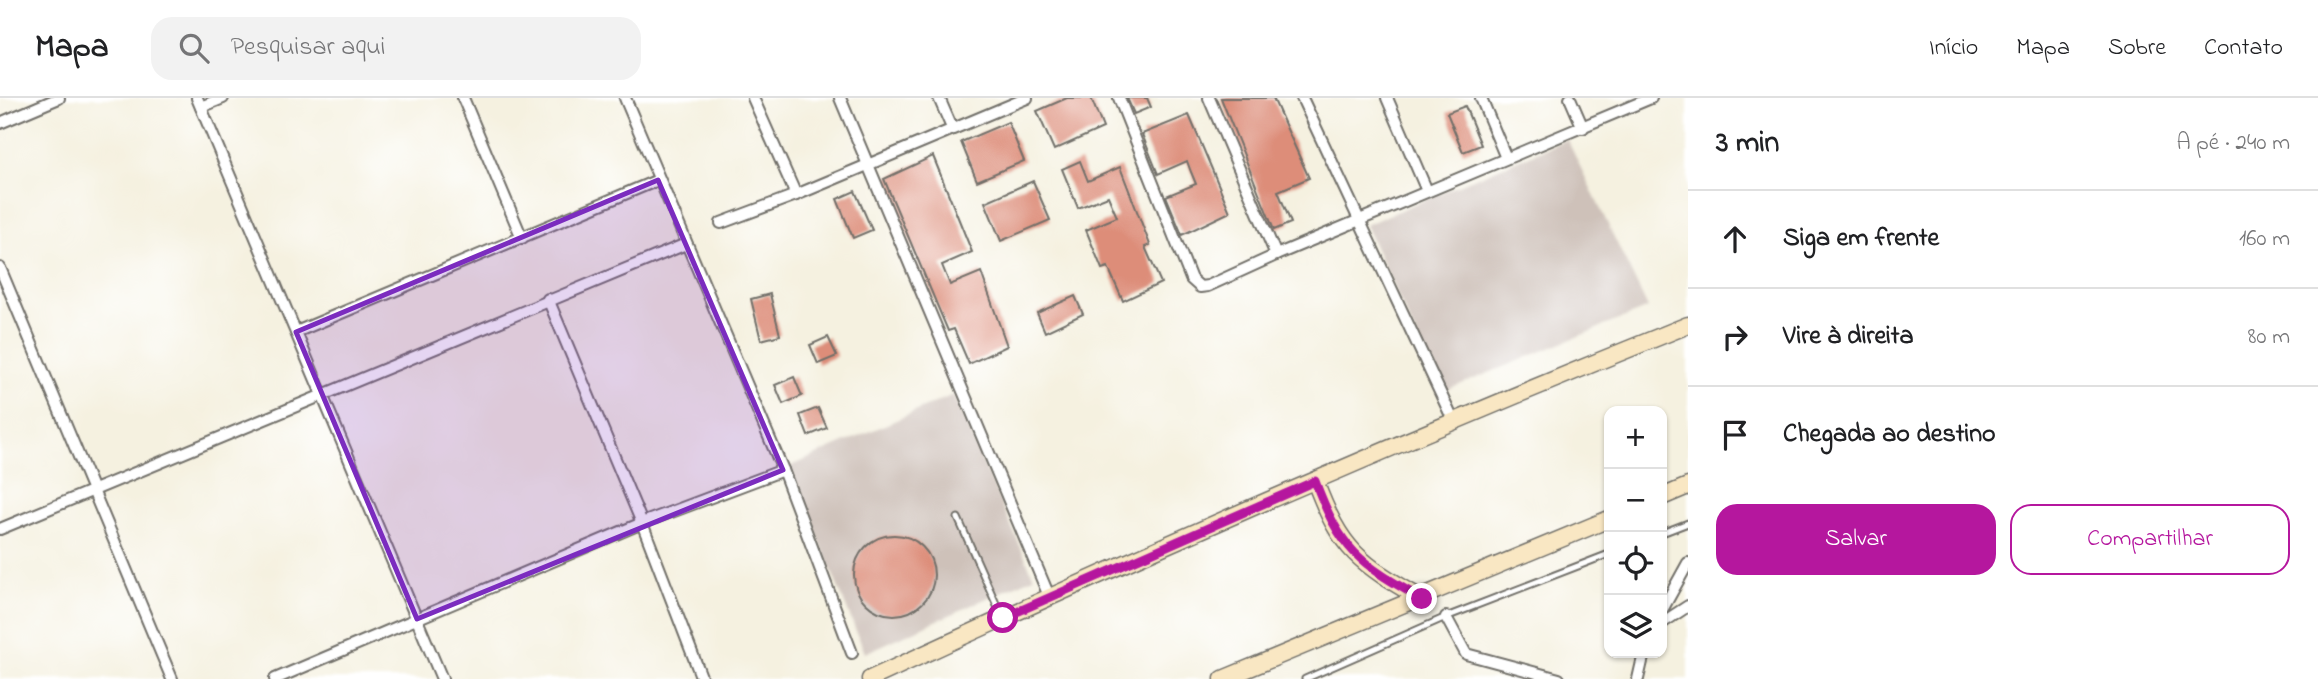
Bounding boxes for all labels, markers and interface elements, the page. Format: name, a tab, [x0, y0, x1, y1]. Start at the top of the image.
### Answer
search box	[151, 17, 641, 80]
text: Mapa	[35, 24, 109, 72]
icon: search	[175, 29, 213, 67]
text: Pesquisar aqui	[231, 29, 385, 67]
text: Início	[1929, 31, 1978, 66]
text: Mapa	[2016, 31, 2070, 66]
text: Sobre	[2108, 31, 2166, 66]
text: Contato	[2204, 31, 2283, 66]
text: 3 min	[1716, 122, 1779, 166]
text: A pé · 240 m	[2176, 127, 2290, 160]
icon: ahead	[1716, 220, 1754, 258]
text: Siga em frente	[1783, 220, 1939, 258]
text: 160 m	[2239, 223, 2290, 256]
icon: right	[1716, 318, 1754, 356]
text: Vire à direita	[1783, 318, 1914, 356]
text: 80 m	[2248, 321, 2290, 354]
map controls	[1604, 406, 1667, 658]
button: +	[1604, 406, 1667, 469]
icon: arrive	[1716, 416, 1754, 454]
text: Chegada ao destino	[1783, 416, 1995, 454]
button: −	[1604, 469, 1667, 532]
button: Salvar	[1716, 504, 1996, 575]
button: Compartilhar	[2010, 504, 2290, 575]
button: locate	[1604, 532, 1667, 595]
route end	[1406, 583, 1437, 614]
button: layers	[1604, 595, 1667, 658]
route start	[987, 602, 1018, 633]

